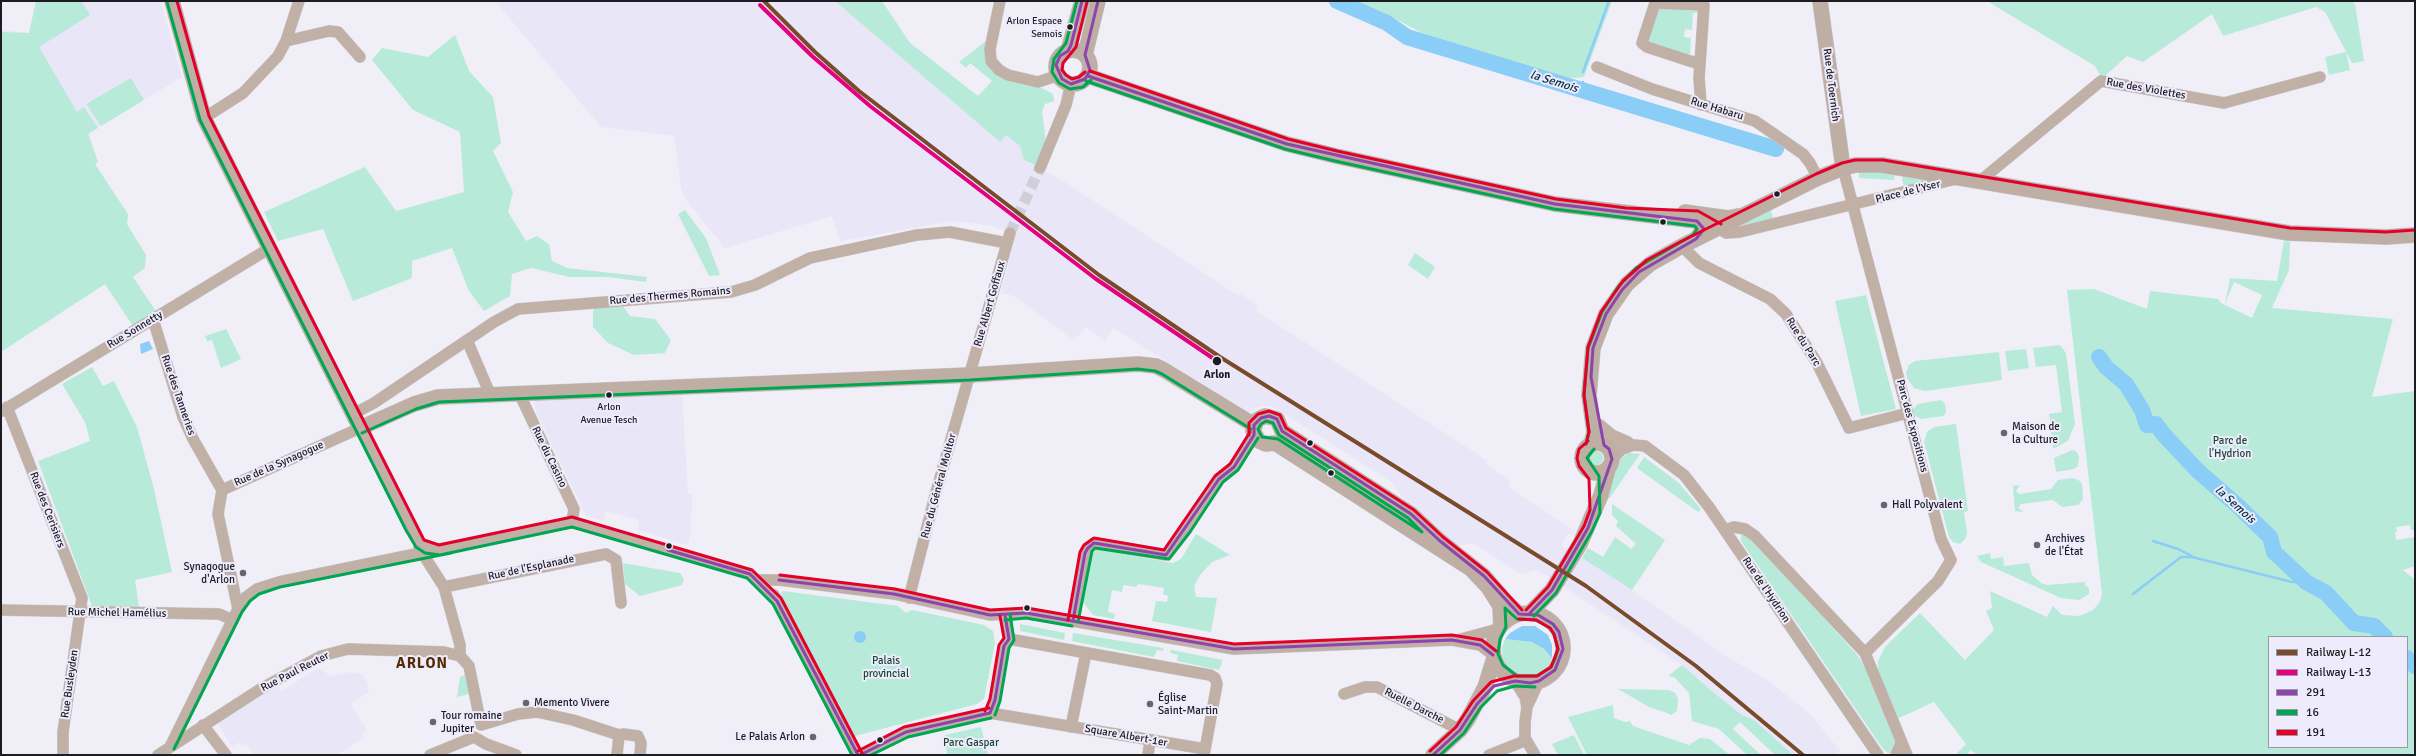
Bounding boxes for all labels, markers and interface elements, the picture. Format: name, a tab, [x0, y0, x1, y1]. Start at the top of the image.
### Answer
place label: Arlon Espace Semois	[1006, 15, 1062, 38]
marker: Arlon Espace Semois	[1065, 22, 1075, 32]
street label: Rue de Toernich	[1820, 47, 1842, 123]
water label: la Semois	[1528, 68, 1580, 96]
street label: Rue des Violettes	[2105, 76, 2187, 102]
street label: Rue Habaru	[1689, 95, 1745, 123]
street label: Place de l'Yser	[1874, 178, 1942, 206]
unlabelled marker	[1772, 189, 1782, 199]
unlabelled marker	[1658, 217, 1668, 227]
street label: Rue Albert Goffaux	[971, 260, 1009, 348]
street label: Rue des Thermes Romains	[609, 284, 731, 308]
street label: Rue Sonnetty	[105, 308, 165, 352]
street label: Rue du Parc	[1783, 315, 1823, 369]
street label: Rue des Tanneries	[158, 353, 198, 437]
marker: Arlon	[1211, 355, 1223, 367]
place label: Arlon	[1204, 368, 1230, 382]
street label: Parc des Expositions	[1893, 378, 1931, 474]
marker: Arlon Avenue Tesch	[604, 390, 614, 400]
place label: Arlon Avenue Tesch	[580, 401, 638, 424]
place label: Maison de la Culture	[2012, 420, 2060, 446]
street label: Rue du Casino	[529, 424, 569, 490]
marker: Maison de la Culture	[1999, 428, 2009, 438]
street label: Rue du Général Molitor	[919, 432, 959, 540]
park label: Parc de l'Hydrion	[2209, 434, 2251, 460]
street label: Rue de la Synagogue	[232, 438, 326, 490]
unlabelled marker	[1305, 438, 1315, 448]
unlabelled marker	[1326, 468, 1336, 478]
street label: Rue des Cerisiers	[26, 470, 68, 550]
water label: la Semois	[2212, 483, 2258, 527]
place label: Hall Polyvalent	[1892, 498, 1963, 512]
marker: Hall Polyvalent	[1879, 500, 1889, 510]
place label: Archives de l'État	[2045, 532, 2085, 558]
marker: Archives de l'État	[2032, 540, 2042, 550]
unlabelled marker	[664, 541, 674, 551]
street label: Rue de l'Esplanade	[487, 552, 575, 584]
street label: Rue de l'Hydrion	[1739, 555, 1793, 625]
place label: Synagogue d'Arlon	[184, 560, 235, 586]
marker: Synagogue d'Arlon	[238, 568, 248, 578]
unlabelled marker	[1022, 603, 1032, 613]
street label: Rue Michel Hamélius	[68, 606, 166, 620]
legend	[2268, 636, 2408, 748]
text: Railway L-12	[2306, 645, 2371, 660]
street label: Rue Busleyden	[59, 649, 81, 719]
street label: Rue Paul Reuter	[259, 649, 331, 695]
park label: Palais provincial	[863, 654, 909, 680]
district label: ARLON	[396, 655, 448, 673]
text: Railway L-13	[2306, 665, 2371, 680]
street label: Ruelle Darche	[1382, 685, 1446, 727]
text: 291	[2306, 685, 2325, 700]
place label: Église Saint-Martin	[1158, 691, 1218, 717]
place label: Memento Vivere	[534, 696, 609, 710]
marker: Memento Vivere	[521, 698, 531, 708]
marker: Église Saint-Martin	[1145, 699, 1155, 709]
text: 16	[2306, 705, 2319, 720]
place label: Tour romaine Jupiter	[441, 709, 502, 735]
marker: Tour romaine Jupiter	[428, 717, 438, 727]
street label: Square Albert-1er	[1084, 722, 1168, 750]
text: 191	[2306, 725, 2325, 740]
place label: Le Palais Arlon	[735, 730, 805, 744]
marker: Le Palais Arlon	[808, 732, 818, 742]
unlabelled marker	[875, 735, 885, 745]
park label: Parc Gaspar	[943, 736, 999, 750]

